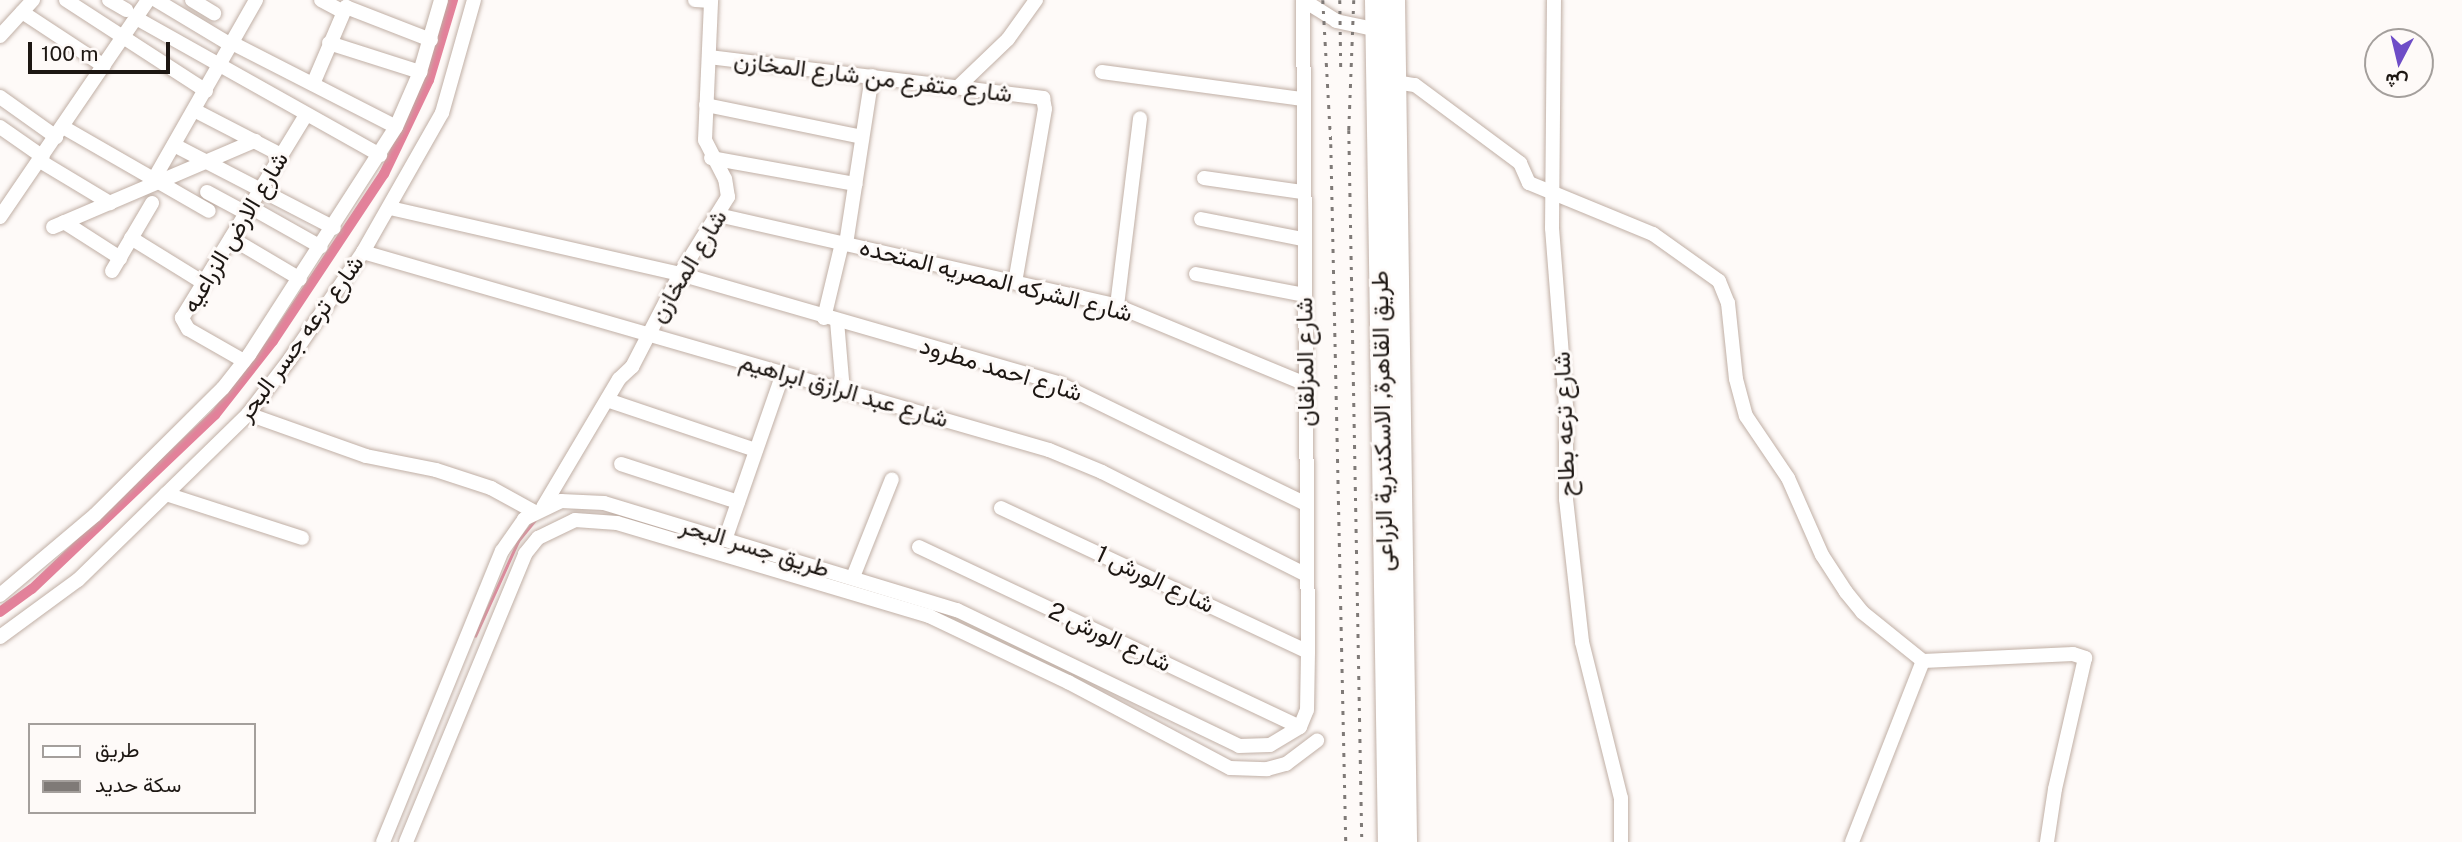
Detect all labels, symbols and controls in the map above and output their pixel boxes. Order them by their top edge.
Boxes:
scale bar [32,28,173,72]
north arrow [2364,28,2434,98]
text: 100 m [41,41,98,66]
street label: شارع متفرع من شارع المخازن [732,46,1014,108]
text: ش [2384,70,2409,94]
street label: شارع الارض الزراعيه [176,146,294,318]
street label: شارع المخازن [643,204,733,328]
street label: شارع الشركه المصريه المتحده [857,232,1135,328]
street label: شارع ترعه جسر البحر [230,250,370,426]
street label: طريق القاهرة, الاسكندرية الزراعى [1365,270,1399,572]
street label: شارع المزلقان [1289,297,1321,427]
street label: شارع احمد مطرود [916,331,1086,407]
street label: شارع عبد الرازق ابراهيم [736,346,952,434]
street label: شارع ترعه بطاح [1547,351,1581,497]
street label: طريق جسر البحر [677,511,833,583]
street label: شارع الورش 1 [1091,539,1219,619]
street label: شارع الورش 2 [1044,596,1176,678]
legend [28,723,256,814]
text: طريق [95,737,140,762]
text: سكة حديد [95,772,181,797]

